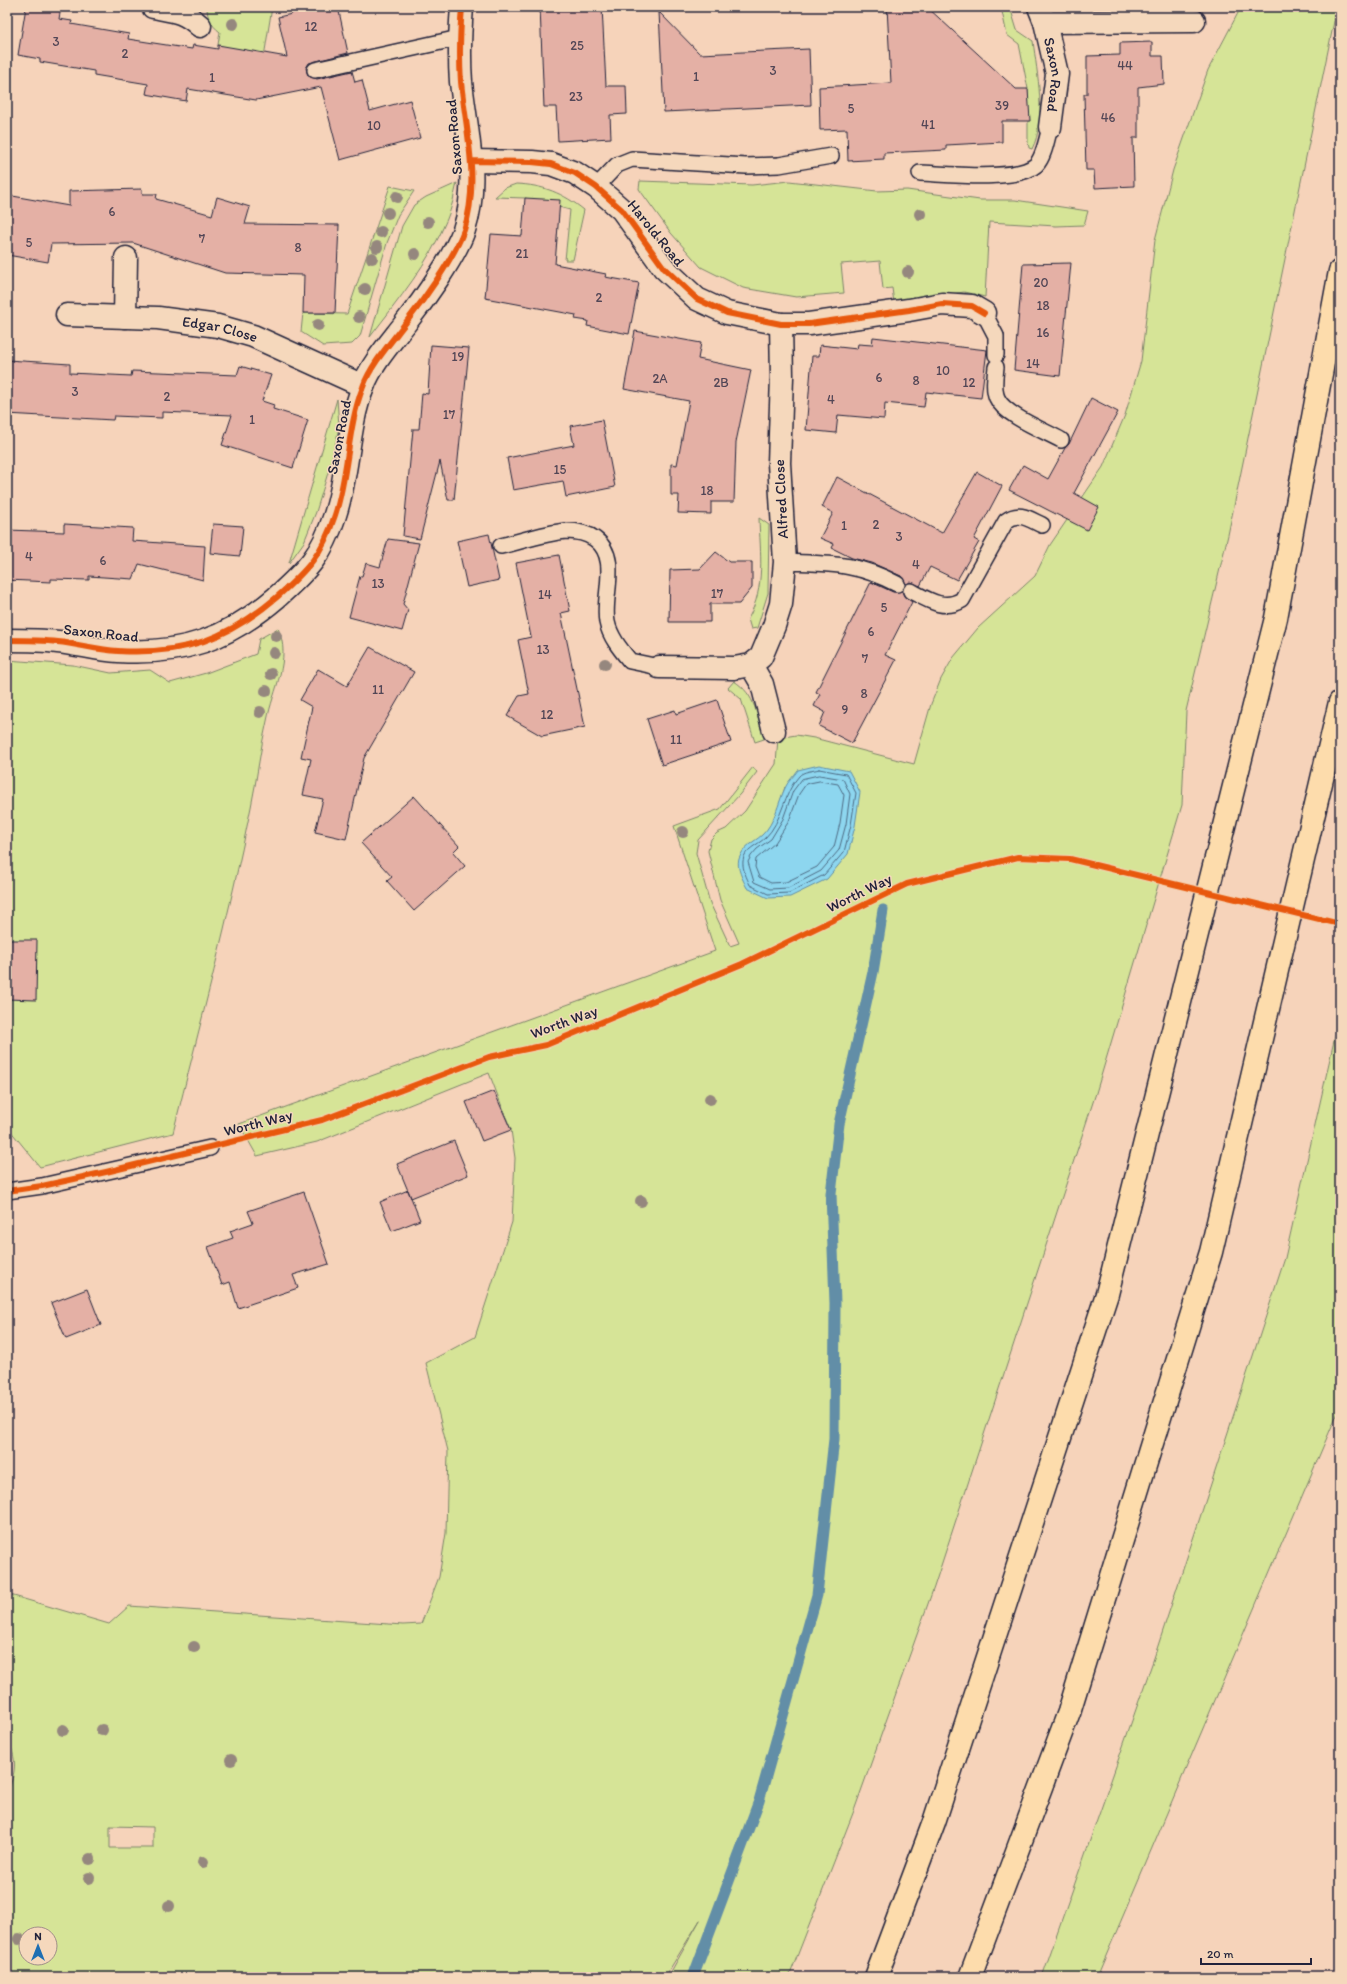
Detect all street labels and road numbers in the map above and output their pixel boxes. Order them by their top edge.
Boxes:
street label: Saxon Road [1040,36,1066,113]
street label: Saxon Road [442,99,466,175]
street label: Harold Road [624,196,689,270]
street label: Edgar Close [181,312,261,346]
street label: Saxon Road [323,398,355,476]
street label: Alfred Close [770,459,792,539]
street label: Saxon Road [62,620,140,646]
street label: Worth Way [824,870,894,916]
street label: Worth Way [528,1002,600,1042]
street label: Worth Way [222,1106,294,1140]

